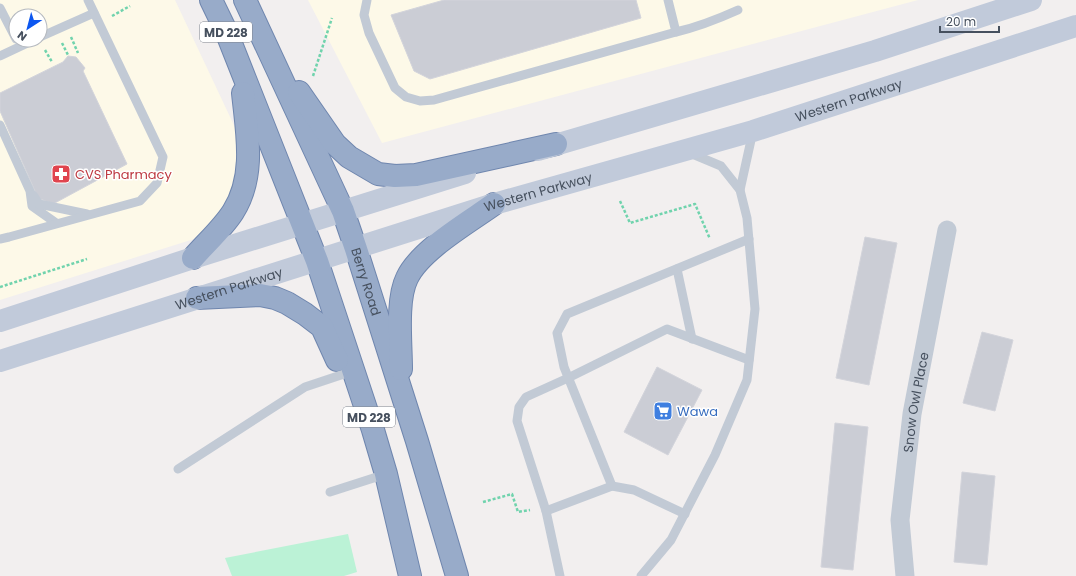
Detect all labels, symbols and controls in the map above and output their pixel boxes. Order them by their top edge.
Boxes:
north arrow [8,8,48,48]
scale bar [940,8,999,34]
text: 20 m [946,13,976,30]
road number: MD 228 [200,22,252,42]
text: N [14,27,30,45]
street label: Western Parkway [793,73,905,126]
pharmacy icon: CVS Pharmacy [50,163,72,185]
place label: CVS Pharmacy [75,165,172,184]
street label: Western Parkway [481,167,595,216]
street label: Berry Road [347,245,386,318]
street label: Western Parkway [173,262,285,314]
street label: Snow Owl Place [898,350,933,453]
supermarket icon: Wawa [652,400,674,422]
place label: Wawa [677,402,718,421]
road number: MD 228 [343,407,395,427]

